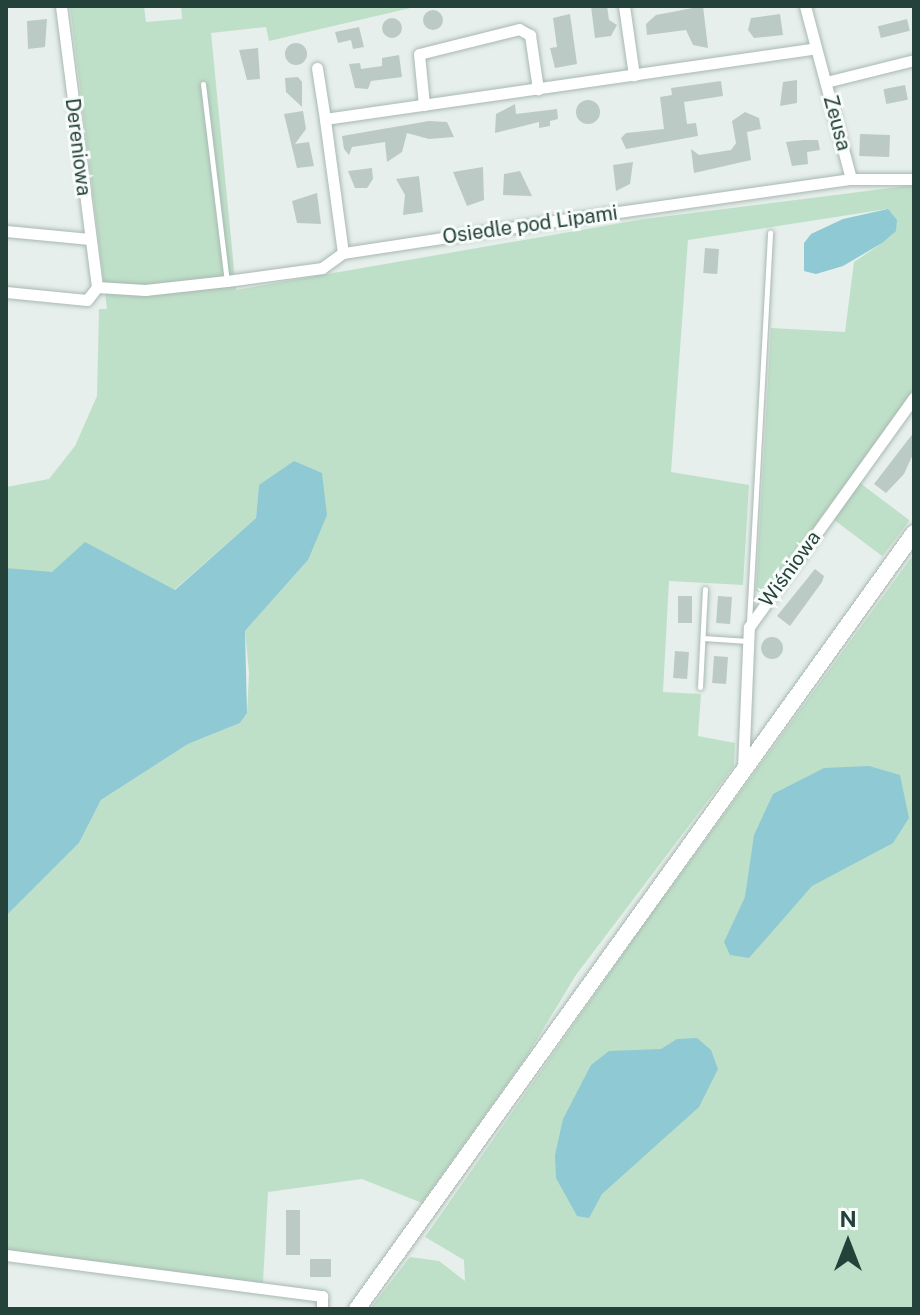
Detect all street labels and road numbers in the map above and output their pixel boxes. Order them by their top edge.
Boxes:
street label: Zeusa [818,93,856,153]
street label: Dereniowa [60,97,96,197]
street label: Osiedle pod Lipami [441,201,619,249]
street label: Wiśniowa [754,526,826,612]

